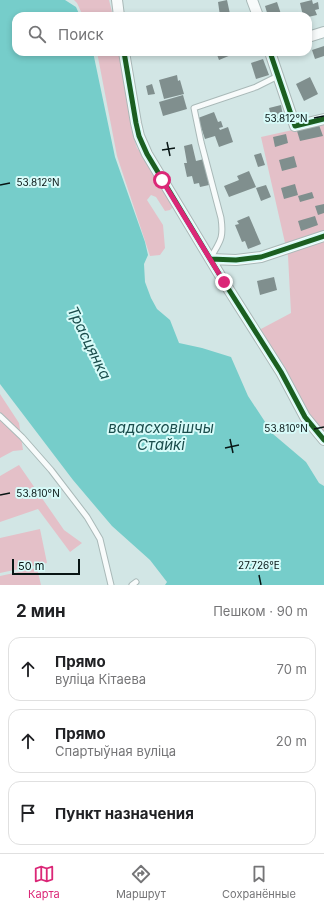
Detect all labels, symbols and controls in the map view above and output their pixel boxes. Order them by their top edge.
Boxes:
search box [12,12,312,56]
icon: search [26,23,48,45]
text: Поиск [58,25,104,44]
text: 53.812°N [264,112,308,124]
route start [153,171,171,189]
text: 53.812°N [16,176,60,188]
route end [215,273,233,291]
water label: Трасцянка [64,303,115,383]
water label: вадасховішчы Стайкі [108,418,214,454]
text: 53.810°N [264,422,308,434]
text: 53.810°N [16,487,60,499]
scale bar [12,557,80,576]
text: 50 m [18,559,44,573]
text: 27.726°E [238,559,280,571]
text: 2 мин [16,601,66,621]
text: Пешком · 90 m [213,603,308,619]
text: Прямо [55,652,106,671]
icon: ahead [17,658,39,680]
text: 70 m [277,661,307,677]
text: вуліца Кітаева [55,671,146,687]
text: Прямо [55,724,106,743]
icon: ahead [17,730,39,752]
text: 20 m [276,733,307,749]
text: Спартыўная вуліца [55,743,176,759]
icon: arrive [17,802,39,824]
text: Пункт назначения [55,804,194,823]
tab: Карта [28,863,60,901]
tab: Маршрут [116,863,166,901]
tab: Сохранённые [222,863,296,901]

